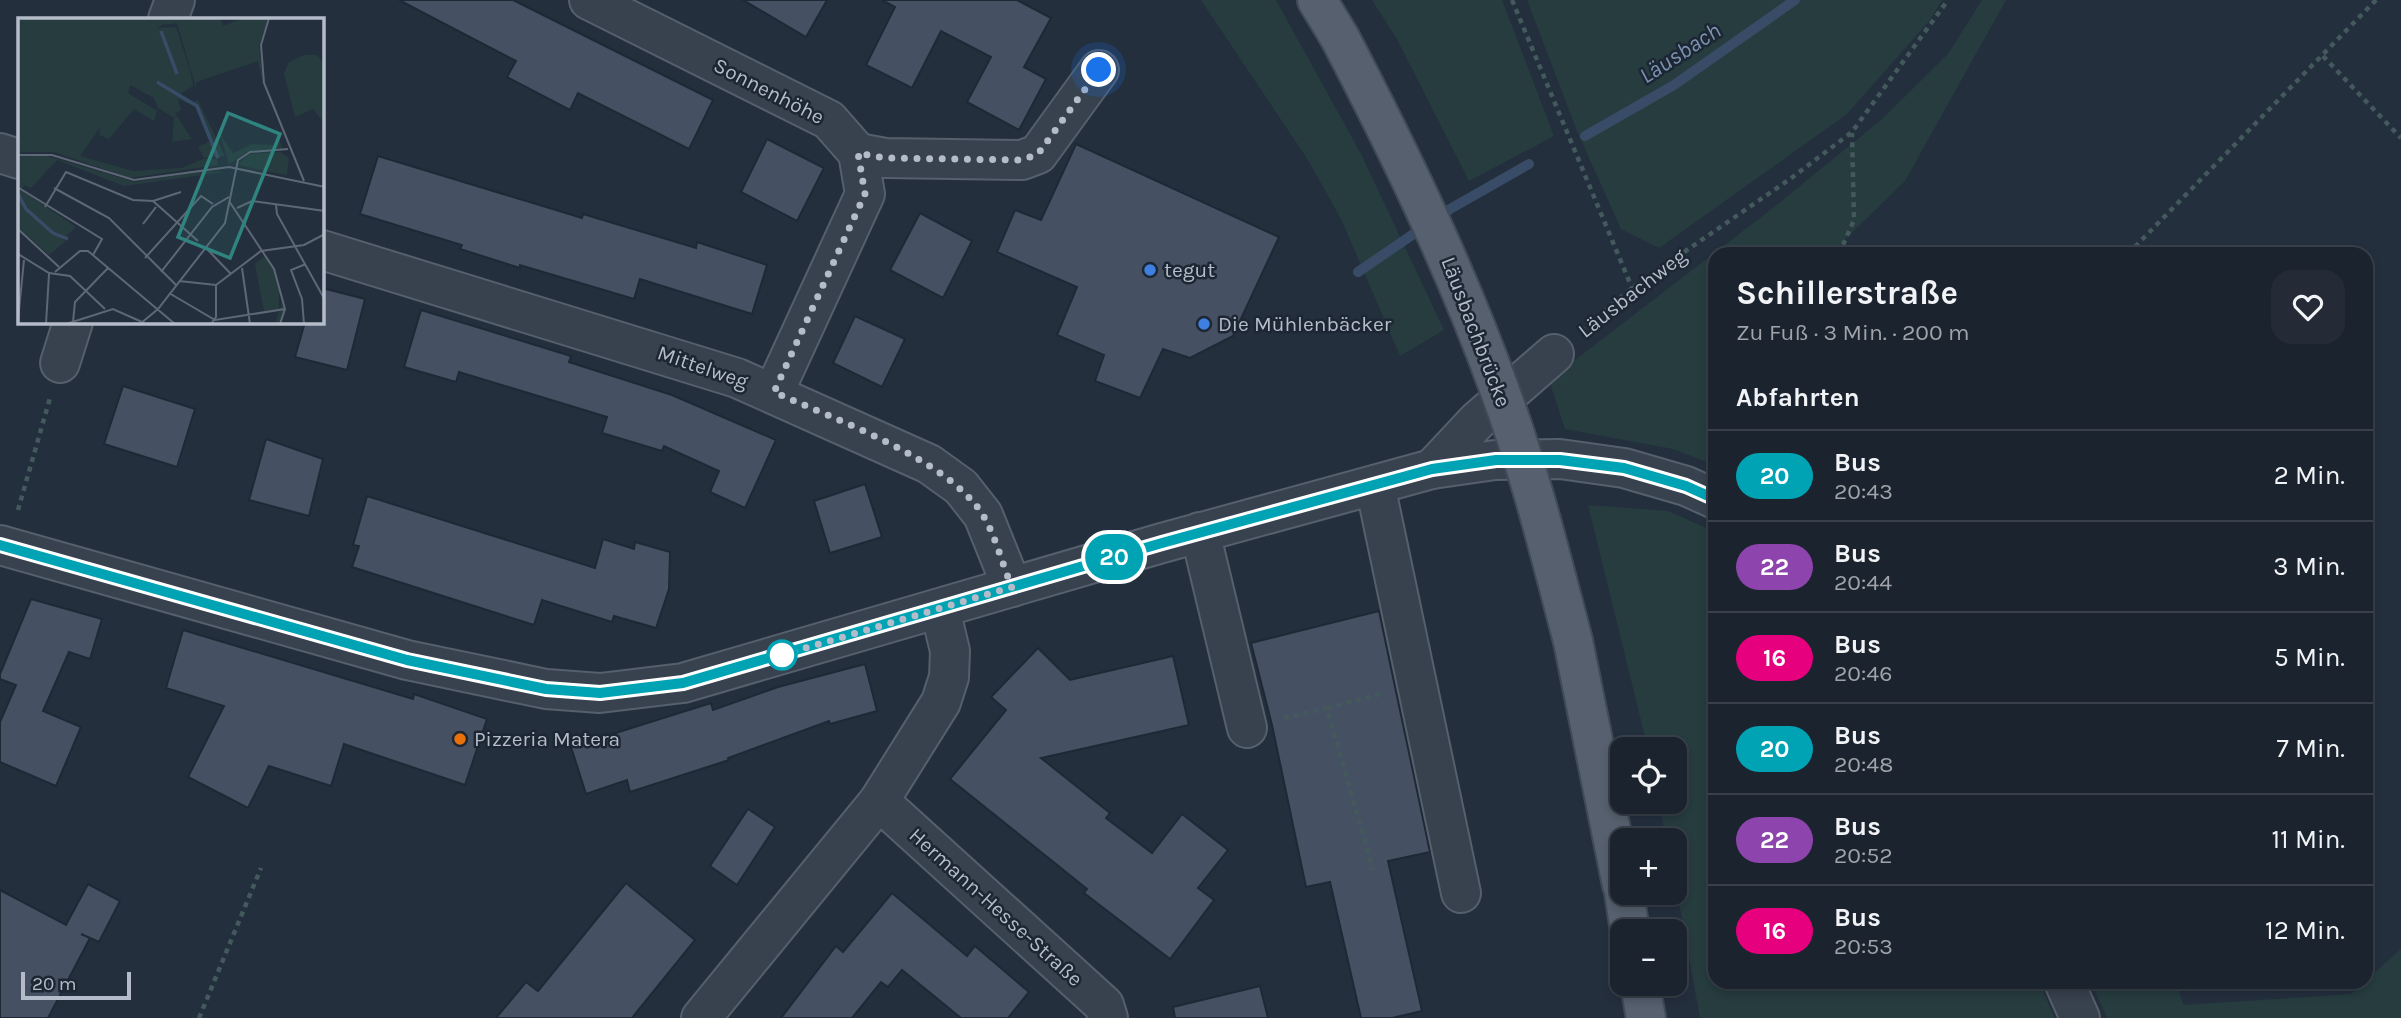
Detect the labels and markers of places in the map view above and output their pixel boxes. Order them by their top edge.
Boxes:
place label: tegut [1164,258,1215,282]
marker: tegut [1142,262,1158,278]
place label: Die Mühlenbäcker [1218,312,1392,336]
marker: Die Mühlenbäcker [1196,316,1212,332]
unlabelled marker [767,640,797,670]
place label: Pizzeria Matera [474,727,620,751]
marker: Pizzeria Matera [452,731,468,747]

